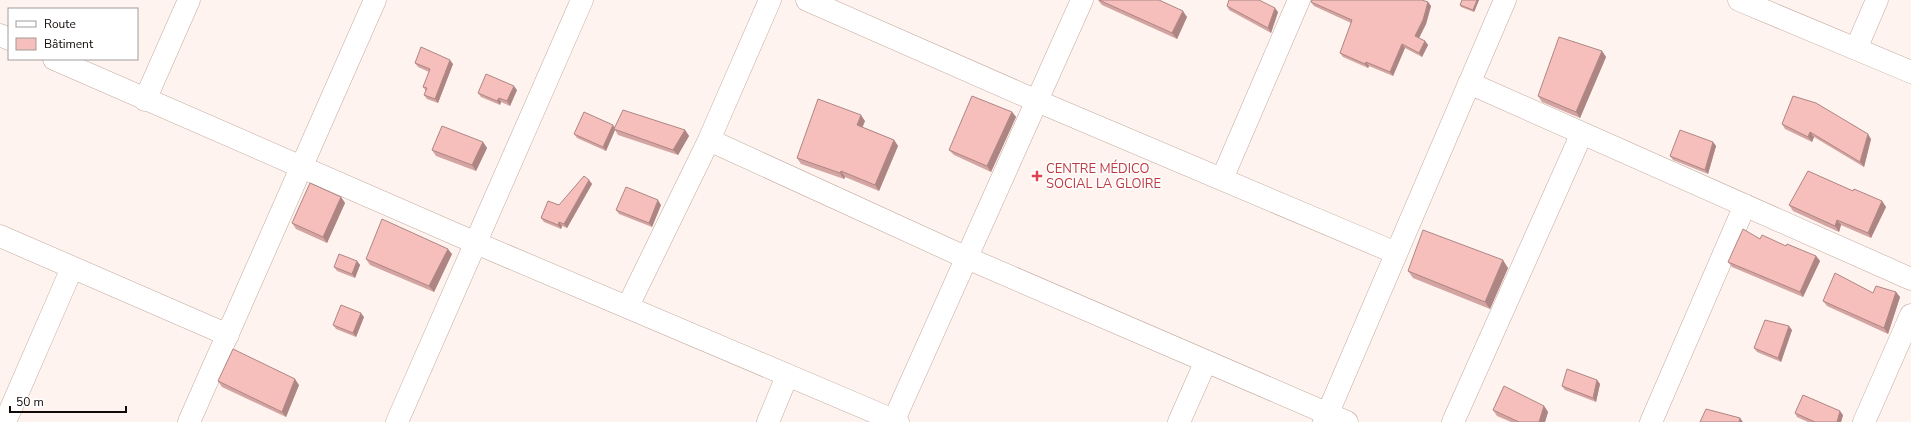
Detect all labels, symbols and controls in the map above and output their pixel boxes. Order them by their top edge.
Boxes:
legend [8,8,138,60]
text: Route [44,16,76,32]
text: Bâtiment [44,36,94,52]
place label: CENTRE MÉDICO SOCIAL LA GLOIRE [1046,159,1161,193]
marker: CENTRE MÉDICO SOCIAL LA GLOIRE [1031,170,1043,182]
scale bar [10,388,126,414]
text: 50 m [16,394,44,410]

